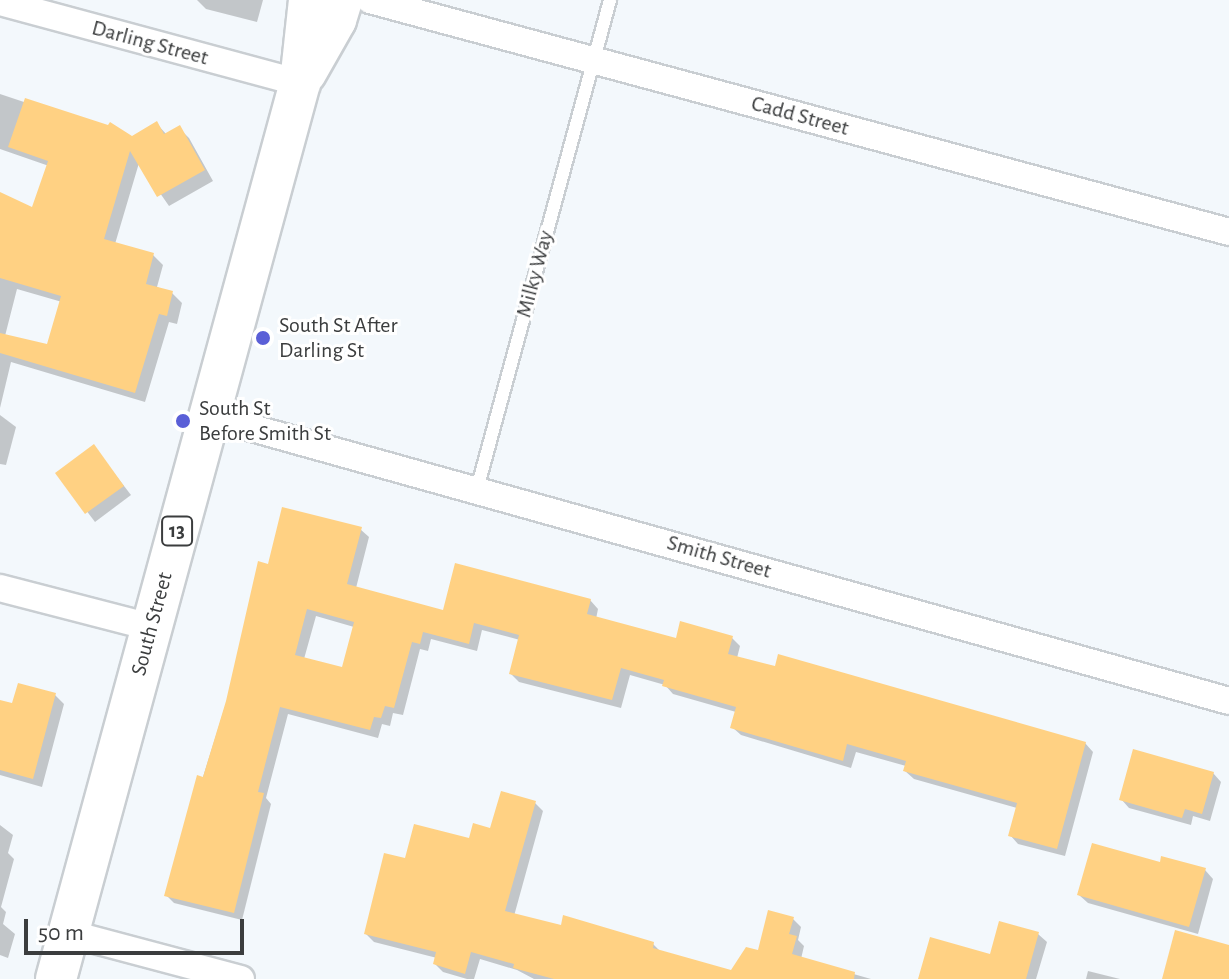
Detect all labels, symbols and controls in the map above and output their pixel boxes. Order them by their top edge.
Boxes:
street label: Darling Street [89,15,211,71]
street label: Cadd Street [748,90,852,142]
street label: Milky Way [511,228,559,320]
place label: South St After Darling St [279,312,398,364]
marker: South St After Darling St [254,329,272,347]
place label: South St Before Smith St [199,395,331,446]
marker: South St Before Smith St [174,412,192,430]
road number: 13 [161,515,193,547]
street label: Smith Street [664,530,774,584]
street label: South Street [126,569,178,679]
scale bar [28,903,248,953]
text: 50 m [38,921,84,945]

